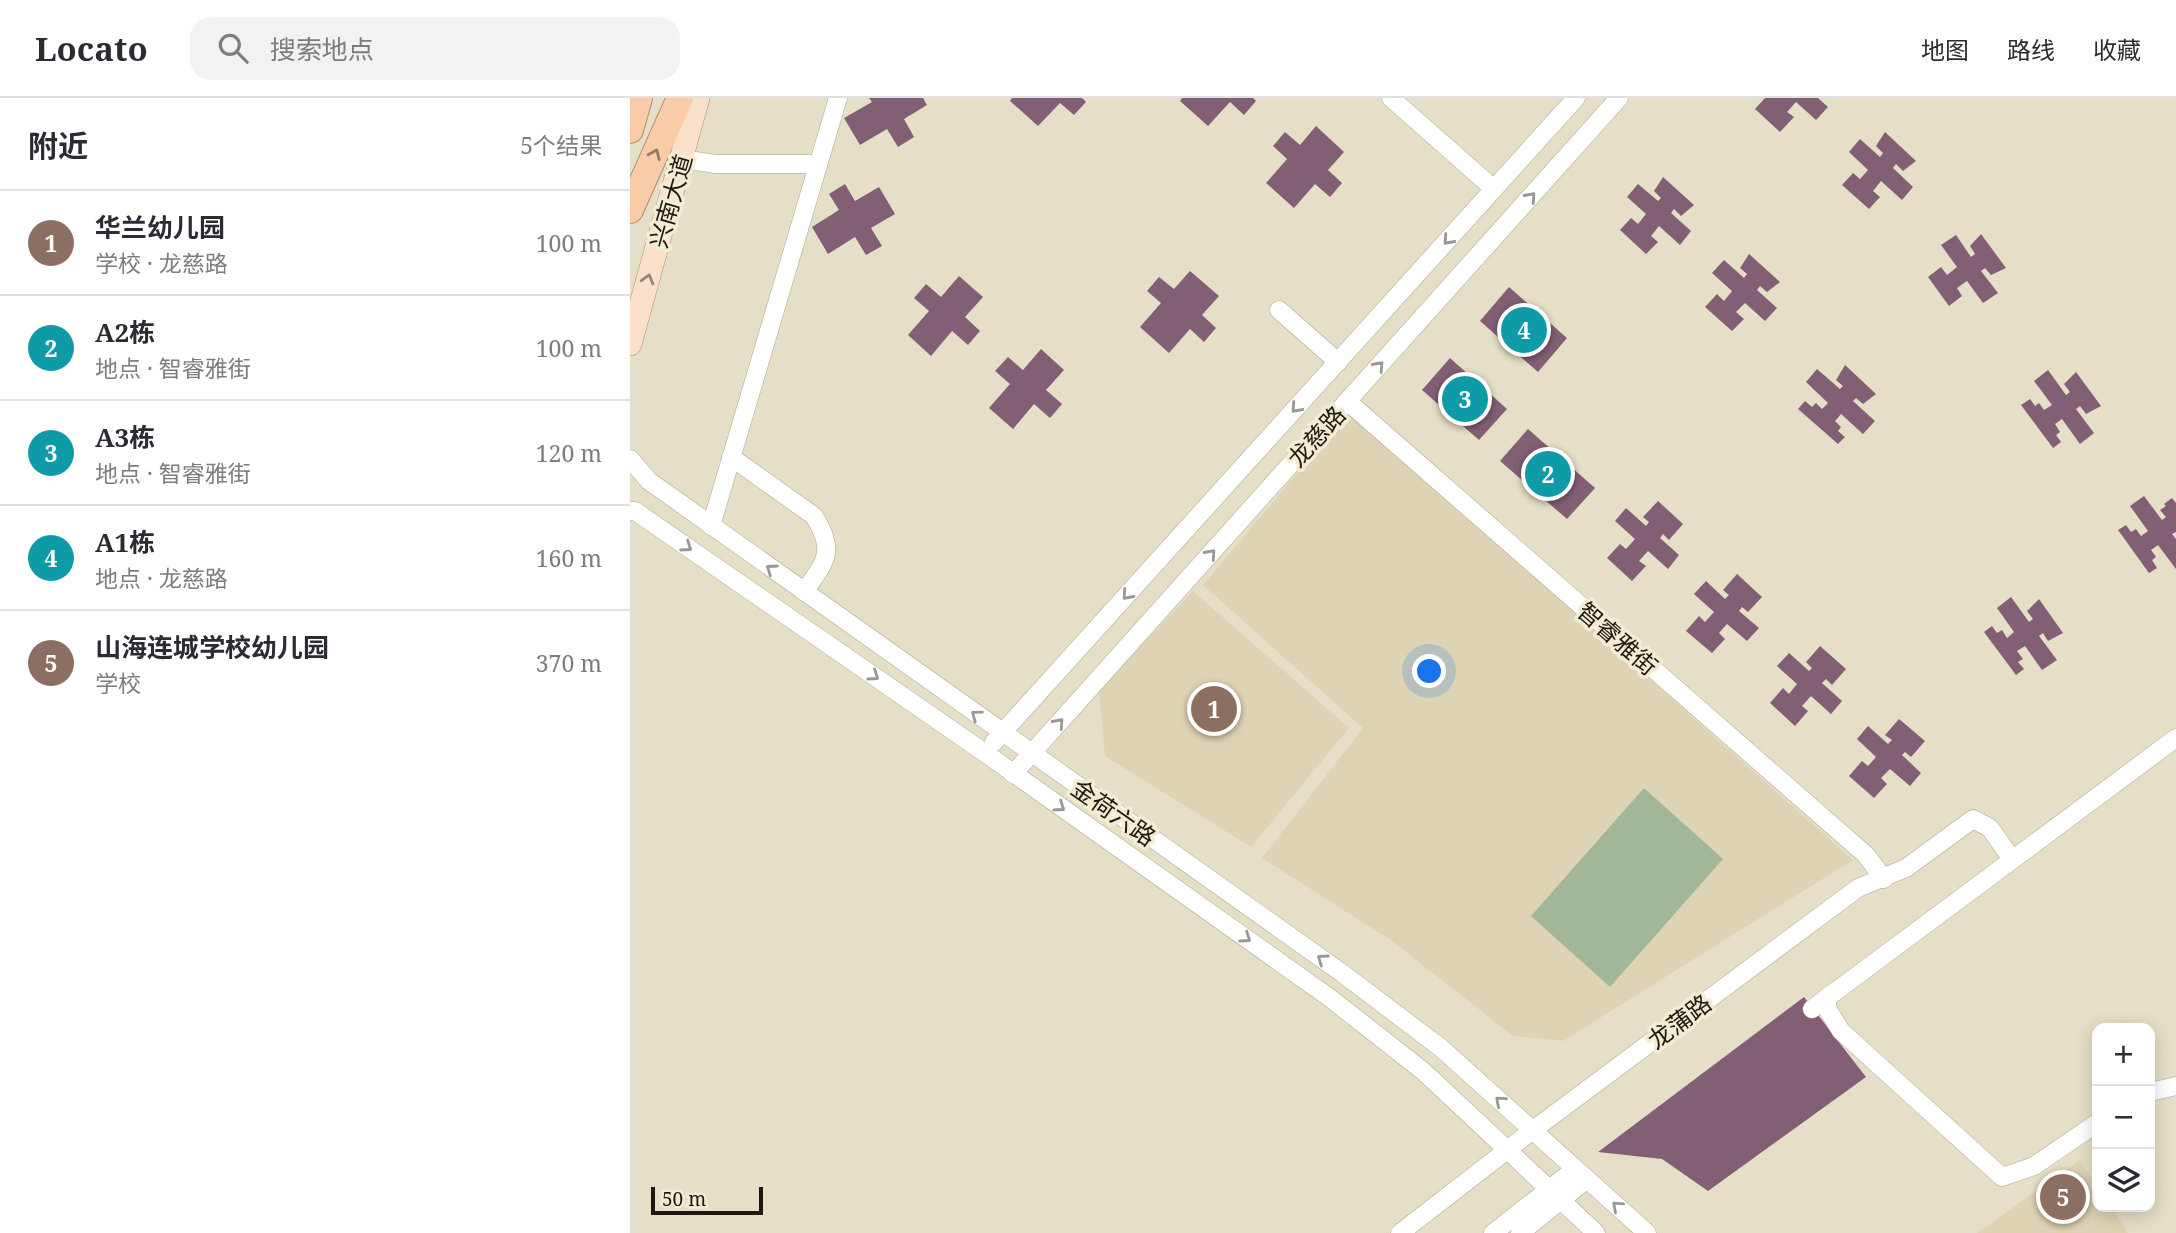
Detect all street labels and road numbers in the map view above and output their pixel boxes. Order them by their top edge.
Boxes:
street label: 兴南大道 [641,150,699,252]
street label: 龙慈路 [1280,398,1352,474]
street label: 智睿雅街 [1571,594,1665,682]
street label: 金荷六路 [1065,771,1163,853]
street label: 龙蒲路 [1640,986,1718,1056]

